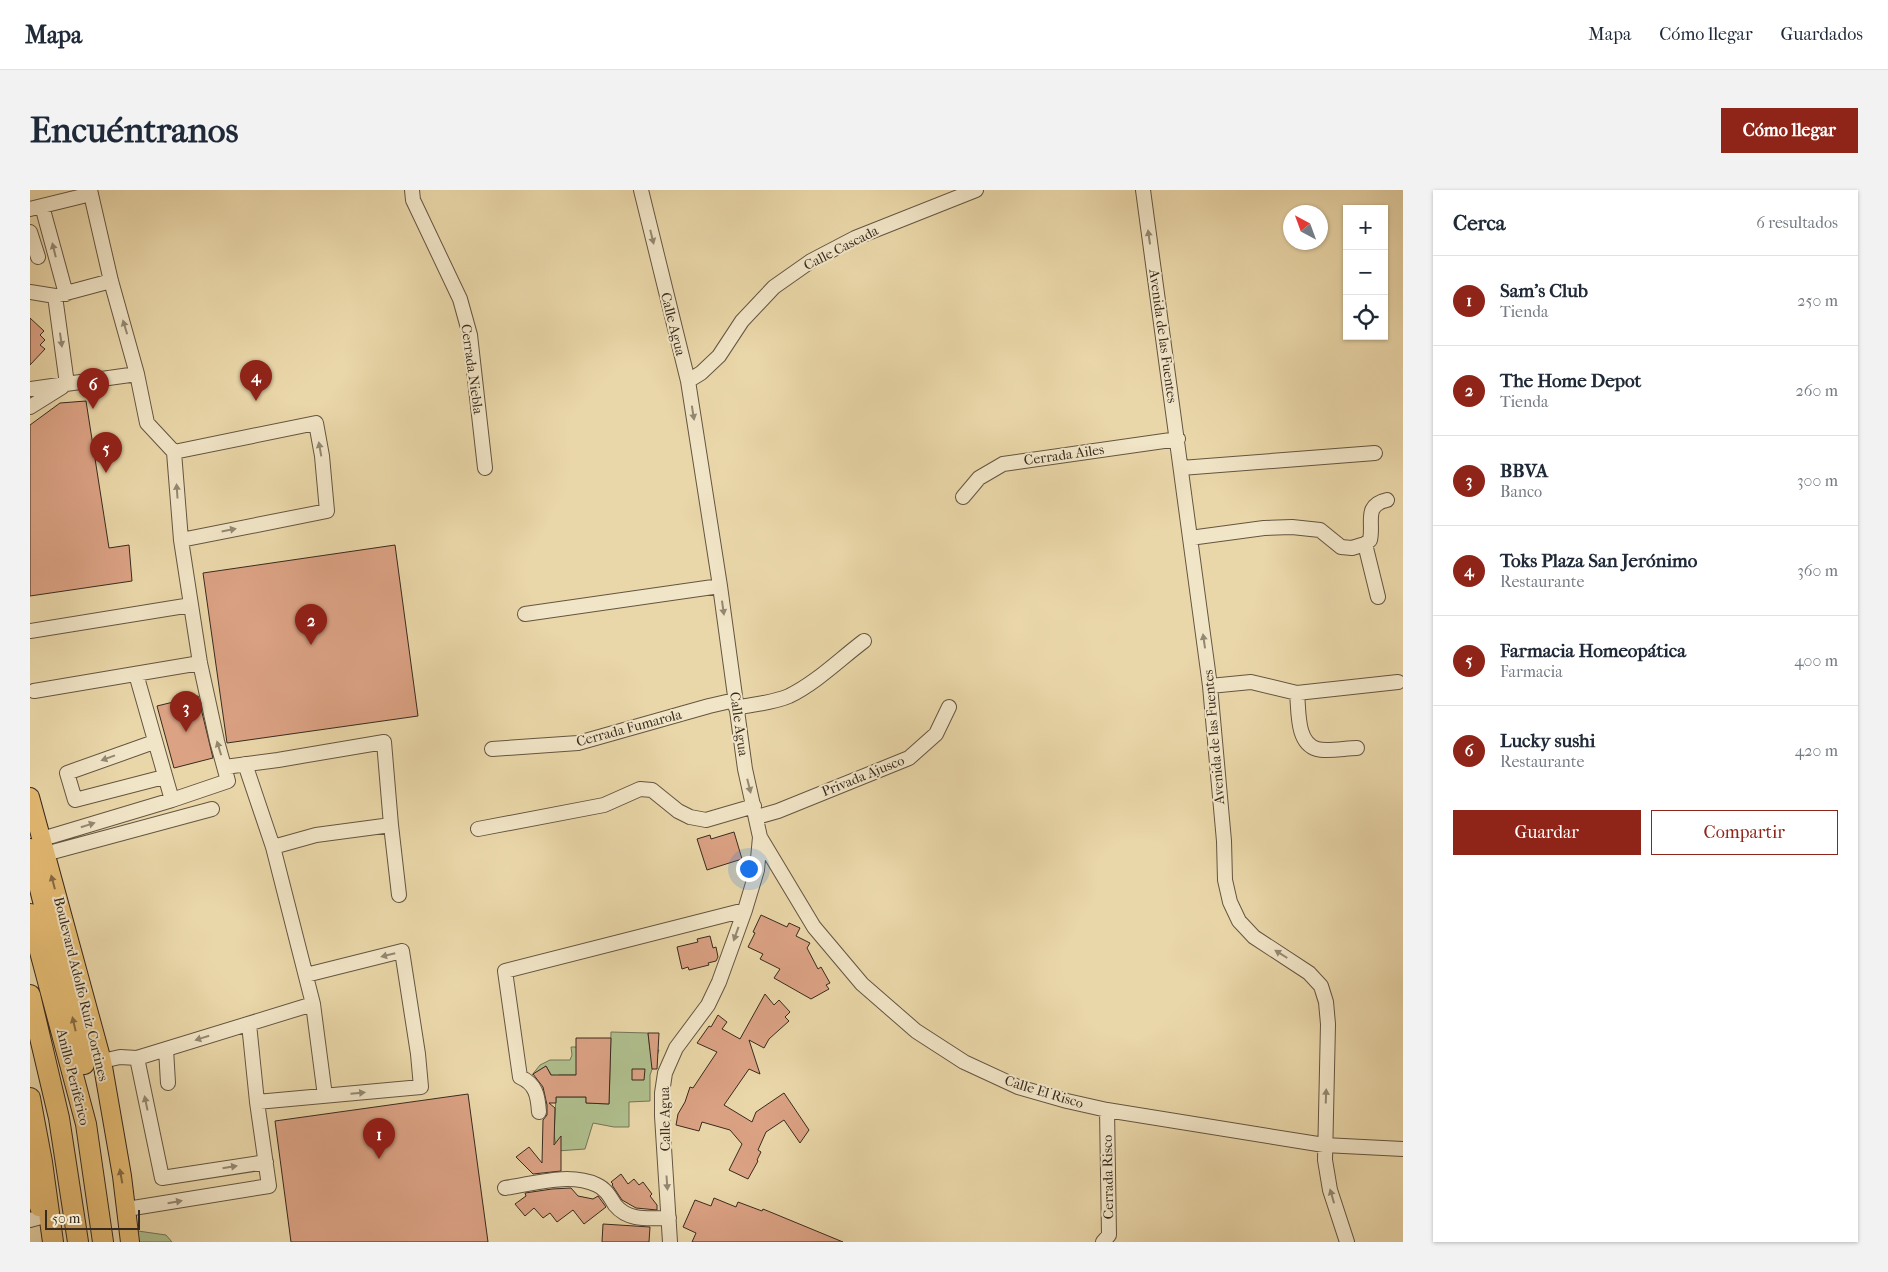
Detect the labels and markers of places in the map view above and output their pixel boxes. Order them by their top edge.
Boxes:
pin: 4 [240,360,272,401]
pin: 6 [77,368,109,409]
pin: 5 [90,432,122,473]
pin: 2 [295,604,327,645]
pin: 3 [170,691,202,732]
pin: 1 [363,1118,395,1159]

